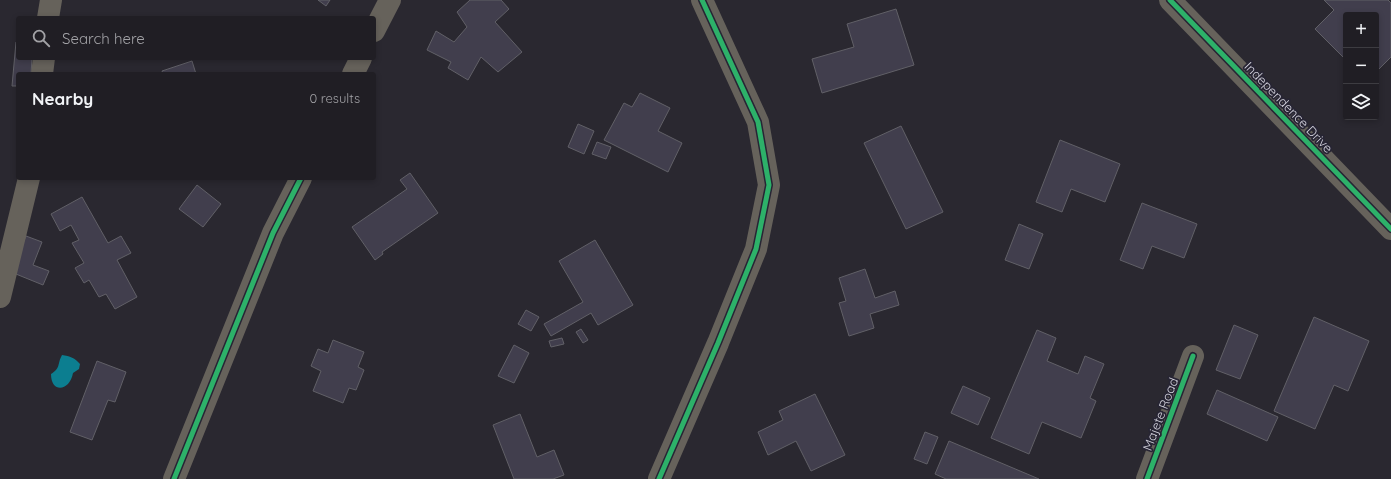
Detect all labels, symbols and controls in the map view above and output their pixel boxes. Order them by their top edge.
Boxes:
map controls [1343,12,1379,120]
button: + [1343,12,1379,48]
search box [16,16,376,60]
icon: search [30,27,52,49]
text: Search here [62,29,145,48]
button: − [1343,48,1379,84]
street label: Independence Drive [1241,58,1337,156]
button: layers [1343,84,1379,120]
text: Nearby [32,88,93,109]
text: 0 results [309,90,360,106]
street label: Majete Road [1139,375,1181,453]

